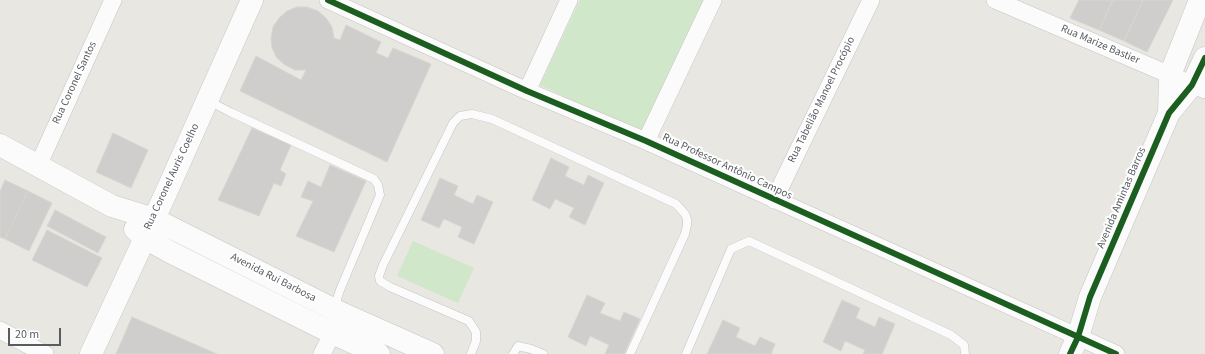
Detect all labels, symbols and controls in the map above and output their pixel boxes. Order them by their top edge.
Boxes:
street label: Rua Marize Bastier [1059,22,1141,68]
street label: Rua Tabelião Manoel Procópio [786,35,858,165]
street label: Rua Coronel Santos [50,39,100,127]
street label: Rua Coronel Auris Coelho [141,122,203,232]
street label: Rua Professor Antônio Campos [660,131,794,203]
street label: Avenida Amintas Barros [1095,145,1149,251]
street label: Avenida Rui Barbosa [228,251,318,305]
scale bar [10,320,63,346]
text: 20 m [15,326,39,343]

